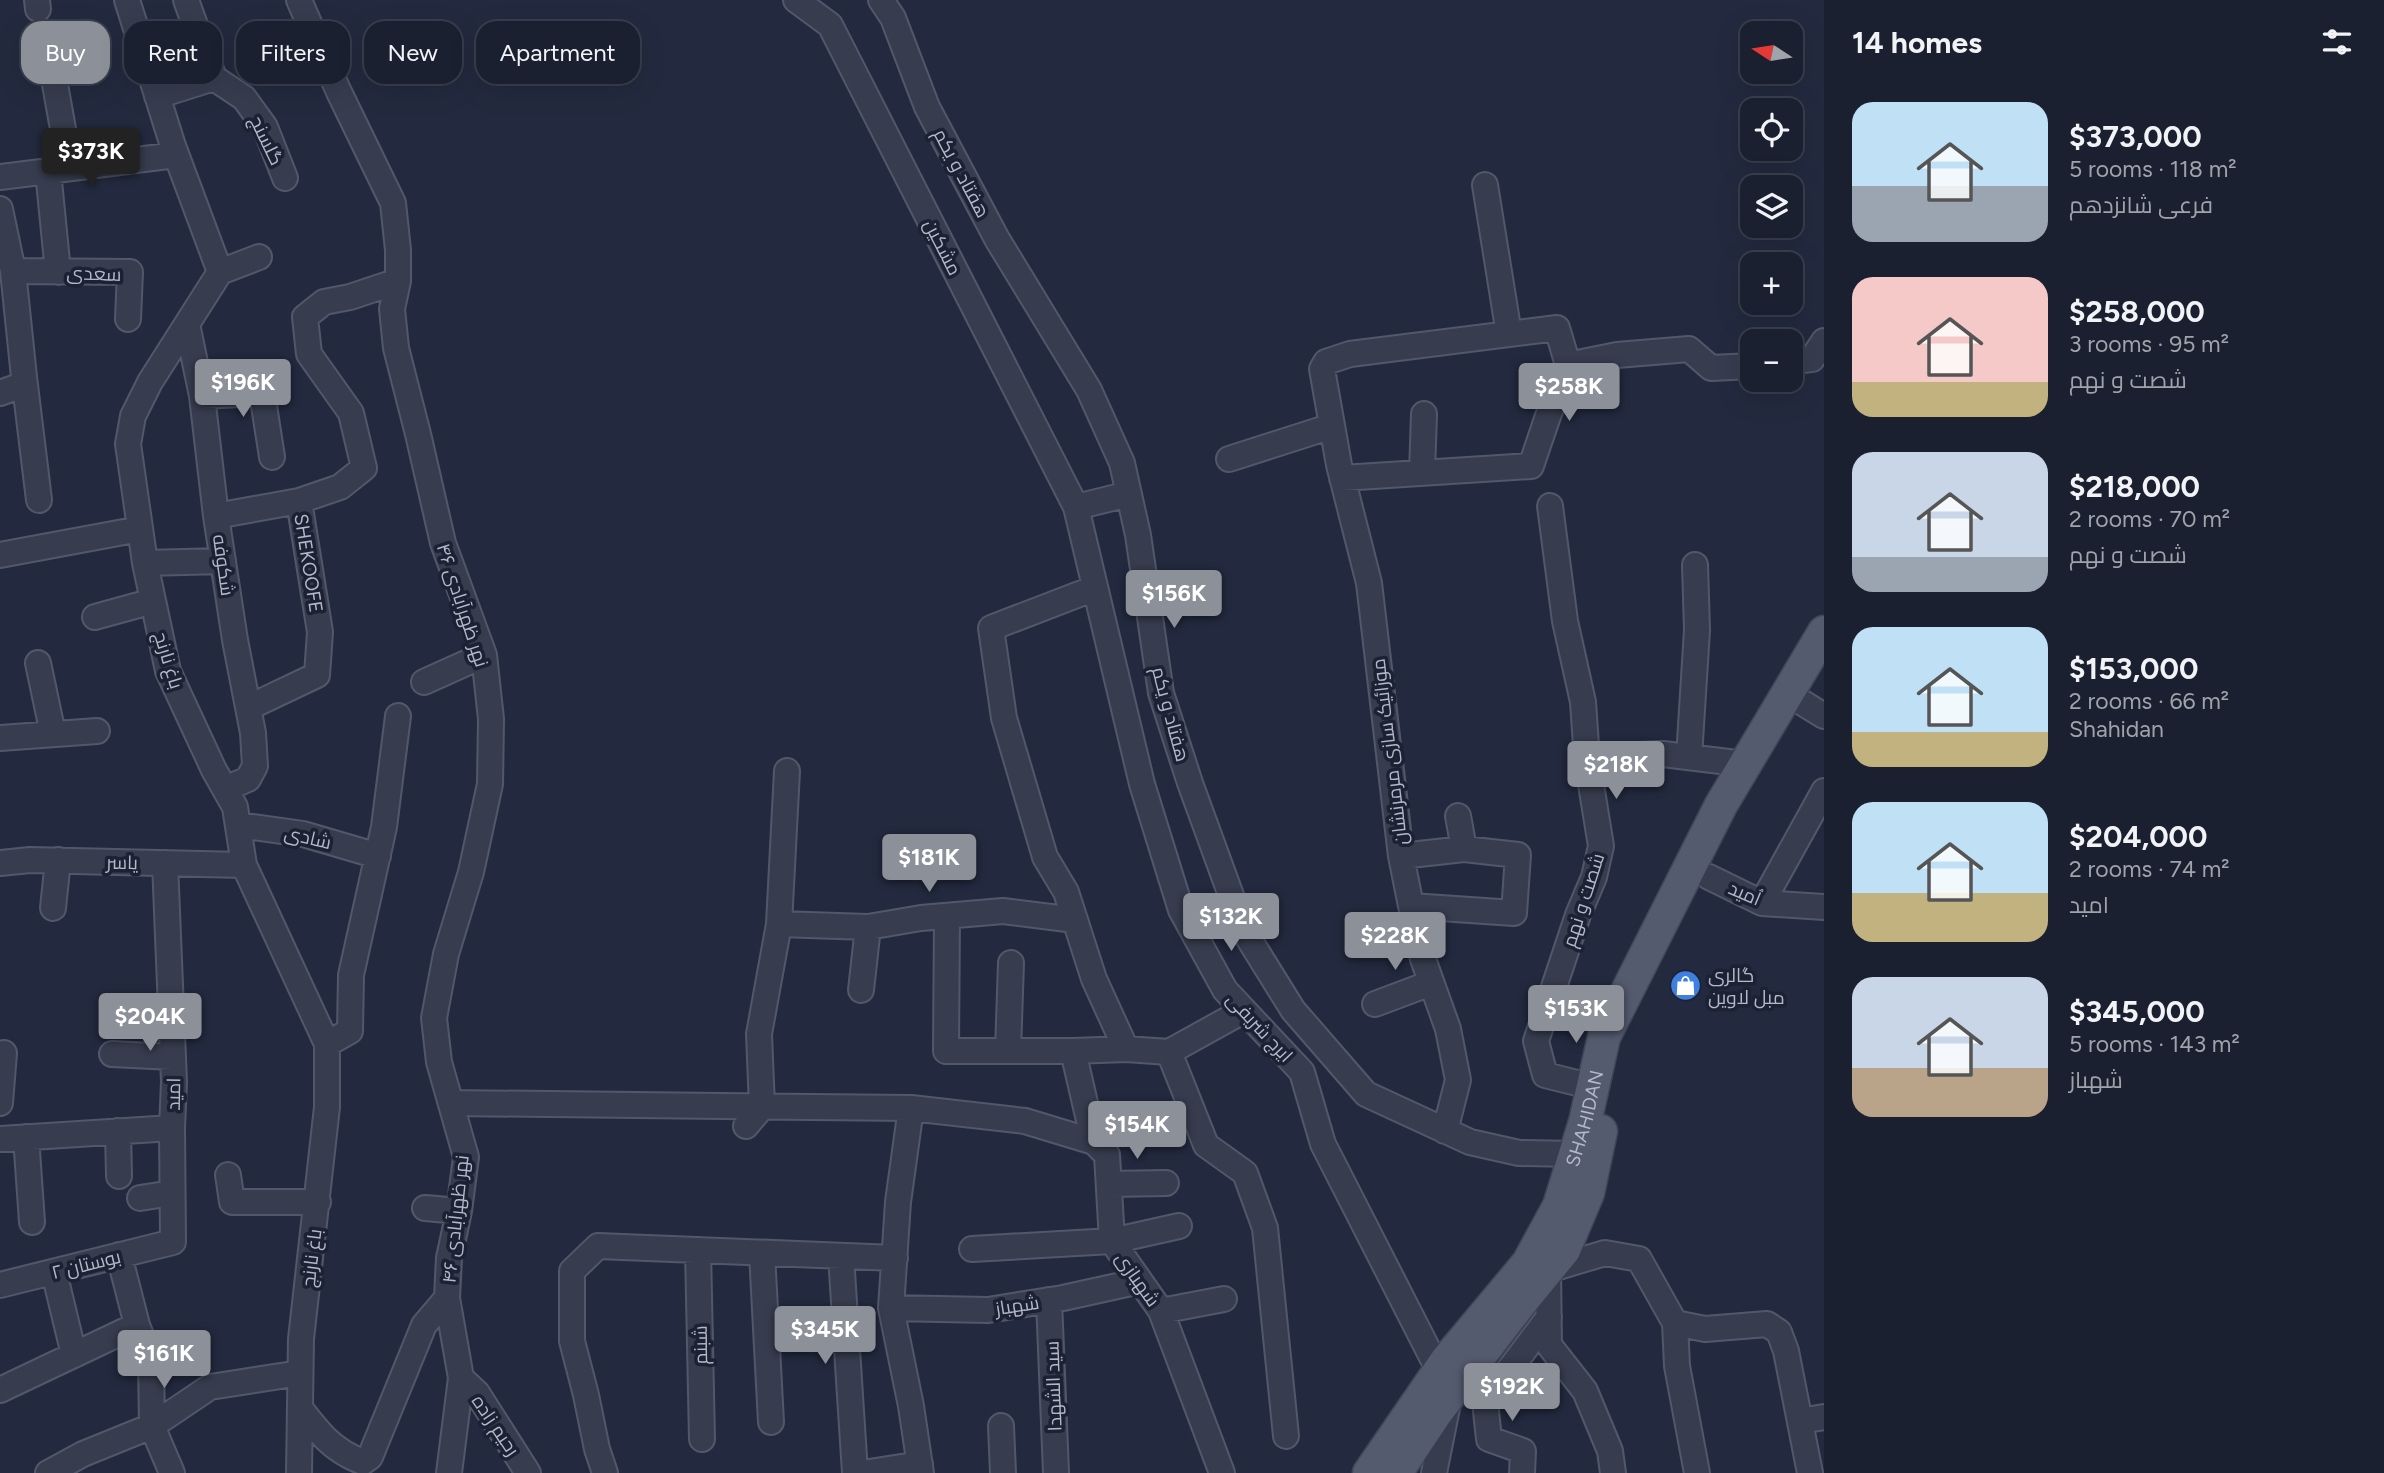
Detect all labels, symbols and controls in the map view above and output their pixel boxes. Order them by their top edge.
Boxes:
chip: Buy [21,21,110,84]
chip: Rent [124,21,222,84]
chip: Filters [236,21,350,84]
chip: New [364,21,462,84]
chip: Apartment [476,21,640,84]
north arrow [1740,21,1802,84]
map controls [1740,21,1803,392]
icon: filters [2318,23,2356,61]
text: 14 homes [1852,24,1982,61]
button: locate [1740,98,1803,161]
street label: گلسنج [243,112,288,170]
text: $373,000 [2069,118,2202,155]
street label: هفتاد و یکم [927,125,995,223]
pin: $373K [42,128,140,188]
icon: home [1908,130,1992,214]
text: $373K [58,137,124,165]
text: 5 rooms · 118 m² [2069,155,2237,183]
button: layers [1740,175,1803,238]
text: فرعی شانزدهم [2069,191,2213,219]
street label: مشکین [919,215,966,279]
button: + [1740,252,1803,315]
street label: سعدی [66,261,122,286]
text: $258,000 [2069,293,2205,330]
icon: home [1908,305,1992,389]
button: − [1740,329,1803,392]
text: 3 rooms · 95 m² [2069,330,2229,358]
pin: $196K [194,360,292,419]
pin: $258K [1520,364,1618,423]
text: شصت و نهم [2069,366,2187,394]
text: $196K [211,368,275,396]
text: $258K [1535,372,1603,400]
text: $218,000 [2069,468,2200,505]
icon: home [1908,480,1992,564]
text: 2 rooms · 70 m² [2069,505,2230,533]
street label: SHEKOOFE [289,512,328,614]
street label: شکوفه [208,533,239,597]
street label: نهر ظهرآبادی ۴۶ [432,540,493,670]
text: شصت و نهم [2069,541,2187,569]
pin: $156K [1125,570,1223,630]
text: $156K [1142,579,1206,607]
street label: باغ نارنج [147,629,188,692]
text: $153,000 [2069,650,2198,687]
icon: home [1908,655,1992,739]
street label: موزائیک سازی مرمرنشان [1367,657,1412,846]
street label: هفتاد و یکم [1145,664,1194,765]
text: 2 rooms · 66 m² [2069,687,2229,715]
text: Shahidan [2069,715,2164,743]
pin: $218K [1567,742,1665,801]
text: $218K [1583,750,1649,778]
text: $204,000 [2069,818,2207,855]
street label: شادی [282,821,334,854]
icon: home [1908,830,1992,914]
pin: $181K [880,834,978,894]
text: $181K [898,843,960,871]
street label: شصت و نهم [1558,850,1611,951]
street label: یاسر [105,851,138,874]
text: 2 rooms · 74 m² [2069,855,2230,883]
street label: اُمید [1725,876,1765,911]
text: امید [2069,891,2109,919]
pin: $132K [1182,894,1280,953]
text: $132K [1199,902,1263,930]
pin: $228K [1346,912,1444,972]
text: $228K [1361,921,1429,949]
place label: گالری مبل لاوین [1708,964,1785,1009]
shop icon: گالری مبل لاوین [1668,969,1702,1003]
pin: $153K [1527,986,1625,1045]
street label: ایرج شریفی [1220,988,1298,1068]
pin: $204K [101,993,199,1053]
text: $345,000 [2069,993,2205,1030]
text: $153K [1544,994,1608,1022]
text: $204K [115,1002,185,1030]
icon: home [1908,1005,1992,1089]
text: 5 rooms · 143 m² [2069,1030,2240,1058]
text: شهباز [2069,1066,2123,1094]
street label: SHAHIDAN [1561,1068,1608,1169]
street label: امید [162,1077,185,1111]
pin: $154K [1088,1102,1186,1161]
text: $154K [1104,1110,1170,1138]
street label: نهر ظهرآبادی ۴۶ [437,1154,474,1284]
street label: باغ نارنج [297,1228,328,1289]
street label: بوستان ۲ [49,1245,123,1284]
street label: شهبازی [1111,1248,1165,1311]
street label: شهباز [992,1291,1041,1320]
pin: $345K [776,1306,874,1366]
text: $345K [791,1315,859,1343]
street label: شبنم [689,1325,714,1365]
pin: $161K [115,1330,213,1390]
text: $161K [134,1339,194,1367]
street label: سید الشهدا [1040,1340,1067,1432]
pin: $192K [1463,1364,1561,1423]
text: $192K [1480,1372,1544,1400]
street label: رحیم زاده [465,1390,524,1461]

